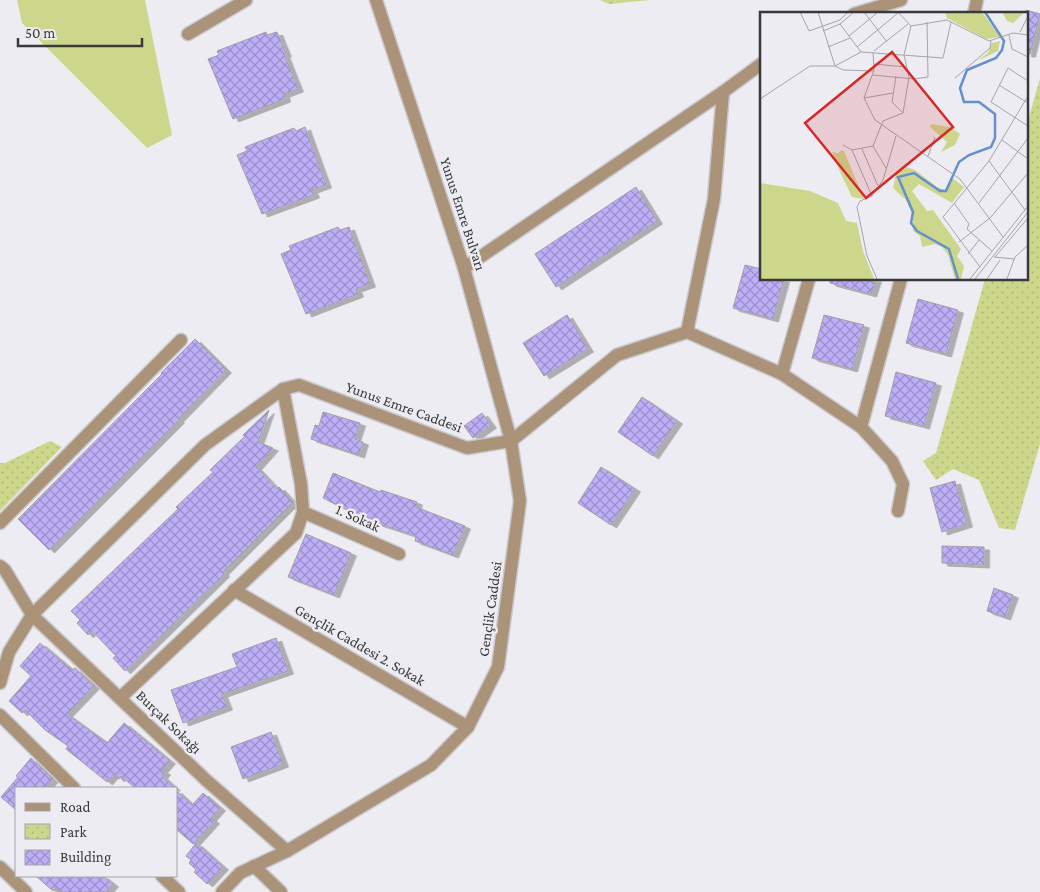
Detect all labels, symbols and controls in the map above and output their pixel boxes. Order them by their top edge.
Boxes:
inset map [760,12,1028,280]
scale bar [18,15,141,47]
text: 50 m [25,25,55,41]
street label: Yunus Emre Bulvarı [437,156,489,272]
street label: Yunus Emre Caddesi [344,379,464,435]
street label: 1. Sokak [333,501,383,535]
street label: Gençlik Caddesi [475,560,506,658]
street label: Gençlik Caddesi 2. Sokak [291,601,429,690]
street label: Burçak Sokağı [133,687,205,758]
legend [15,787,178,877]
text: Road [60,799,91,815]
text: Park [60,824,87,840]
text: Building [60,849,111,866]

